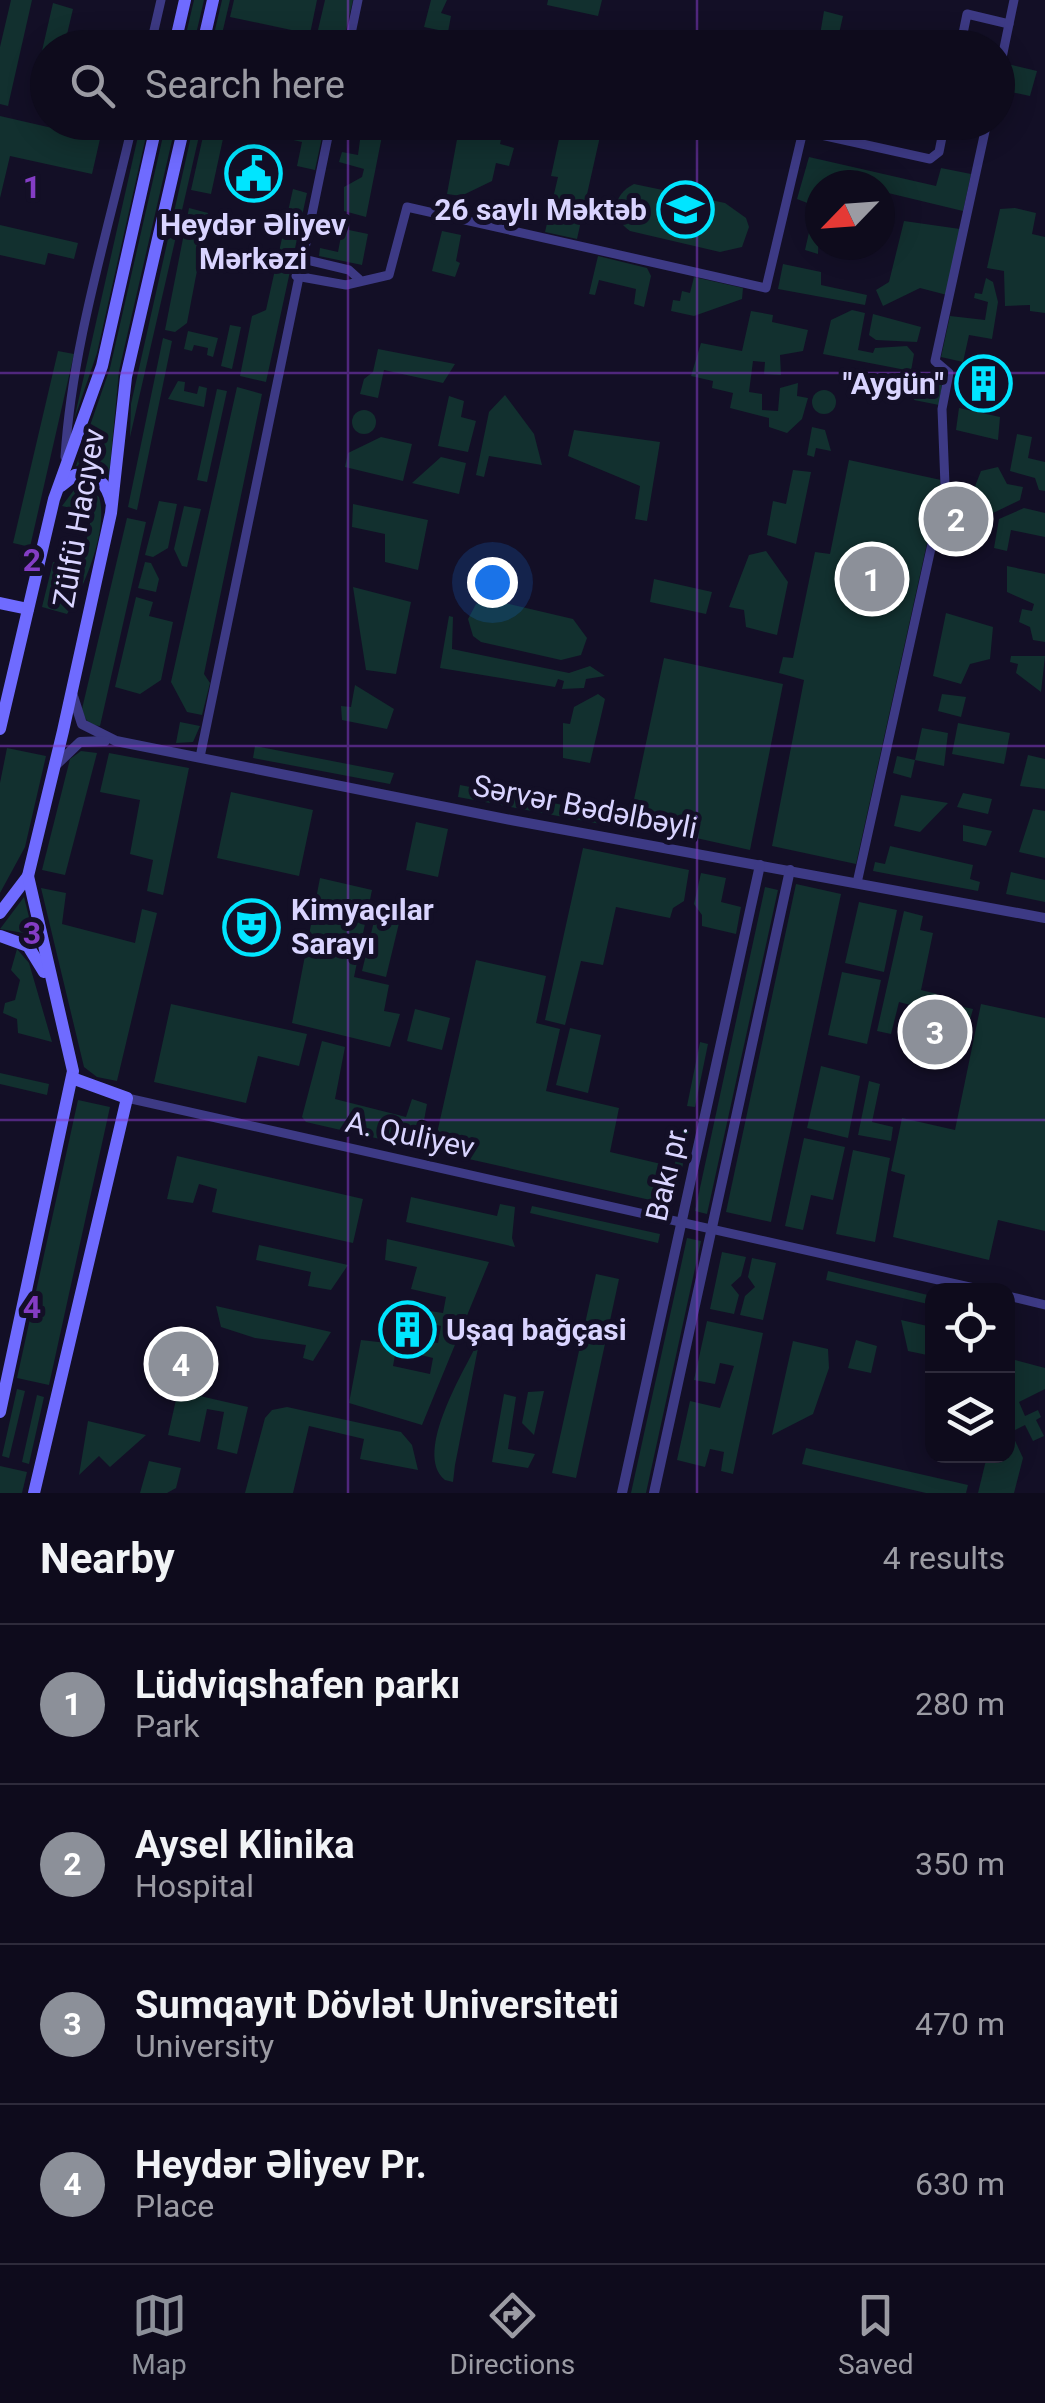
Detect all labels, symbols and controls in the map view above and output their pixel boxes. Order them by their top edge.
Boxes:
search box [30,30,1015,140]
icon: search [65,58,120,113]
text: Search here [145,63,345,107]
public building icon: Heydər Əliyev Mərkəzi [223,143,283,203]
text: 1 [23,168,41,206]
north arrow [805,170,895,260]
school or university icon: 26 saylı Məktəb [656,180,716,240]
place label: 26 saylı Məktəb [434,192,647,227]
place label: Heydər Əliyev Mərkəzi [160,207,346,276]
building icon: "Aygün" [953,354,1013,414]
place label: "Aygün" [843,366,944,401]
street label: Zülfü Hacıyev [46,426,111,610]
pin: 2 [924,482,988,556]
text: 2 [23,541,41,579]
pin: 1 [840,542,904,616]
your location [467,557,518,608]
street label: Sərvər Bədəlbəyli [470,768,700,845]
place label: Kimyaçılar Sarayı [291,892,434,961]
theatre icon: Kimyaçılar Sarayı [222,897,282,957]
text: 3 [23,914,41,952]
pin: 3 [902,994,968,1070]
street label: A. Quliyev [342,1104,478,1165]
street label: Bakı pr. [638,1121,695,1225]
map controls [925,1283,1015,1463]
button: locate [925,1283,1015,1373]
text: 4 [23,1288,41,1326]
building icon: Uşaq bağçasi [377,1300,437,1360]
place label: Uşaq bağçasi [446,1312,627,1347]
pin: 4 [148,1326,214,1402]
button: layers [925,1373,1015,1463]
text: Nearby [40,1534,175,1583]
text: 4 results [883,1539,1005,1577]
text: Lüdviqshafen parkı [135,1663,460,1707]
text: 1 [63,1685,82,1723]
text: 280 m [915,1685,1005,1723]
text: Park [135,1707,199,1745]
text: Aysel Klinika [135,1823,355,1867]
text: 2 [63,1845,82,1883]
text: 350 m [915,1845,1005,1883]
text: Hospital [135,1867,254,1905]
text: Sumqayıt Dövlət Universiteti [135,1983,619,2027]
text: 3 [63,2005,82,2043]
text: 470 m [915,2005,1005,2043]
text: University [135,2027,274,2065]
text: Heydər Əliyev Pr. [135,2143,427,2187]
text: 4 [63,2165,82,2203]
text: 630 m [915,2165,1005,2203]
text: Place [135,2187,214,2225]
tab: Map [131,2288,187,2381]
tab: Directions [449,2288,575,2381]
tab: Saved [838,2288,914,2381]

